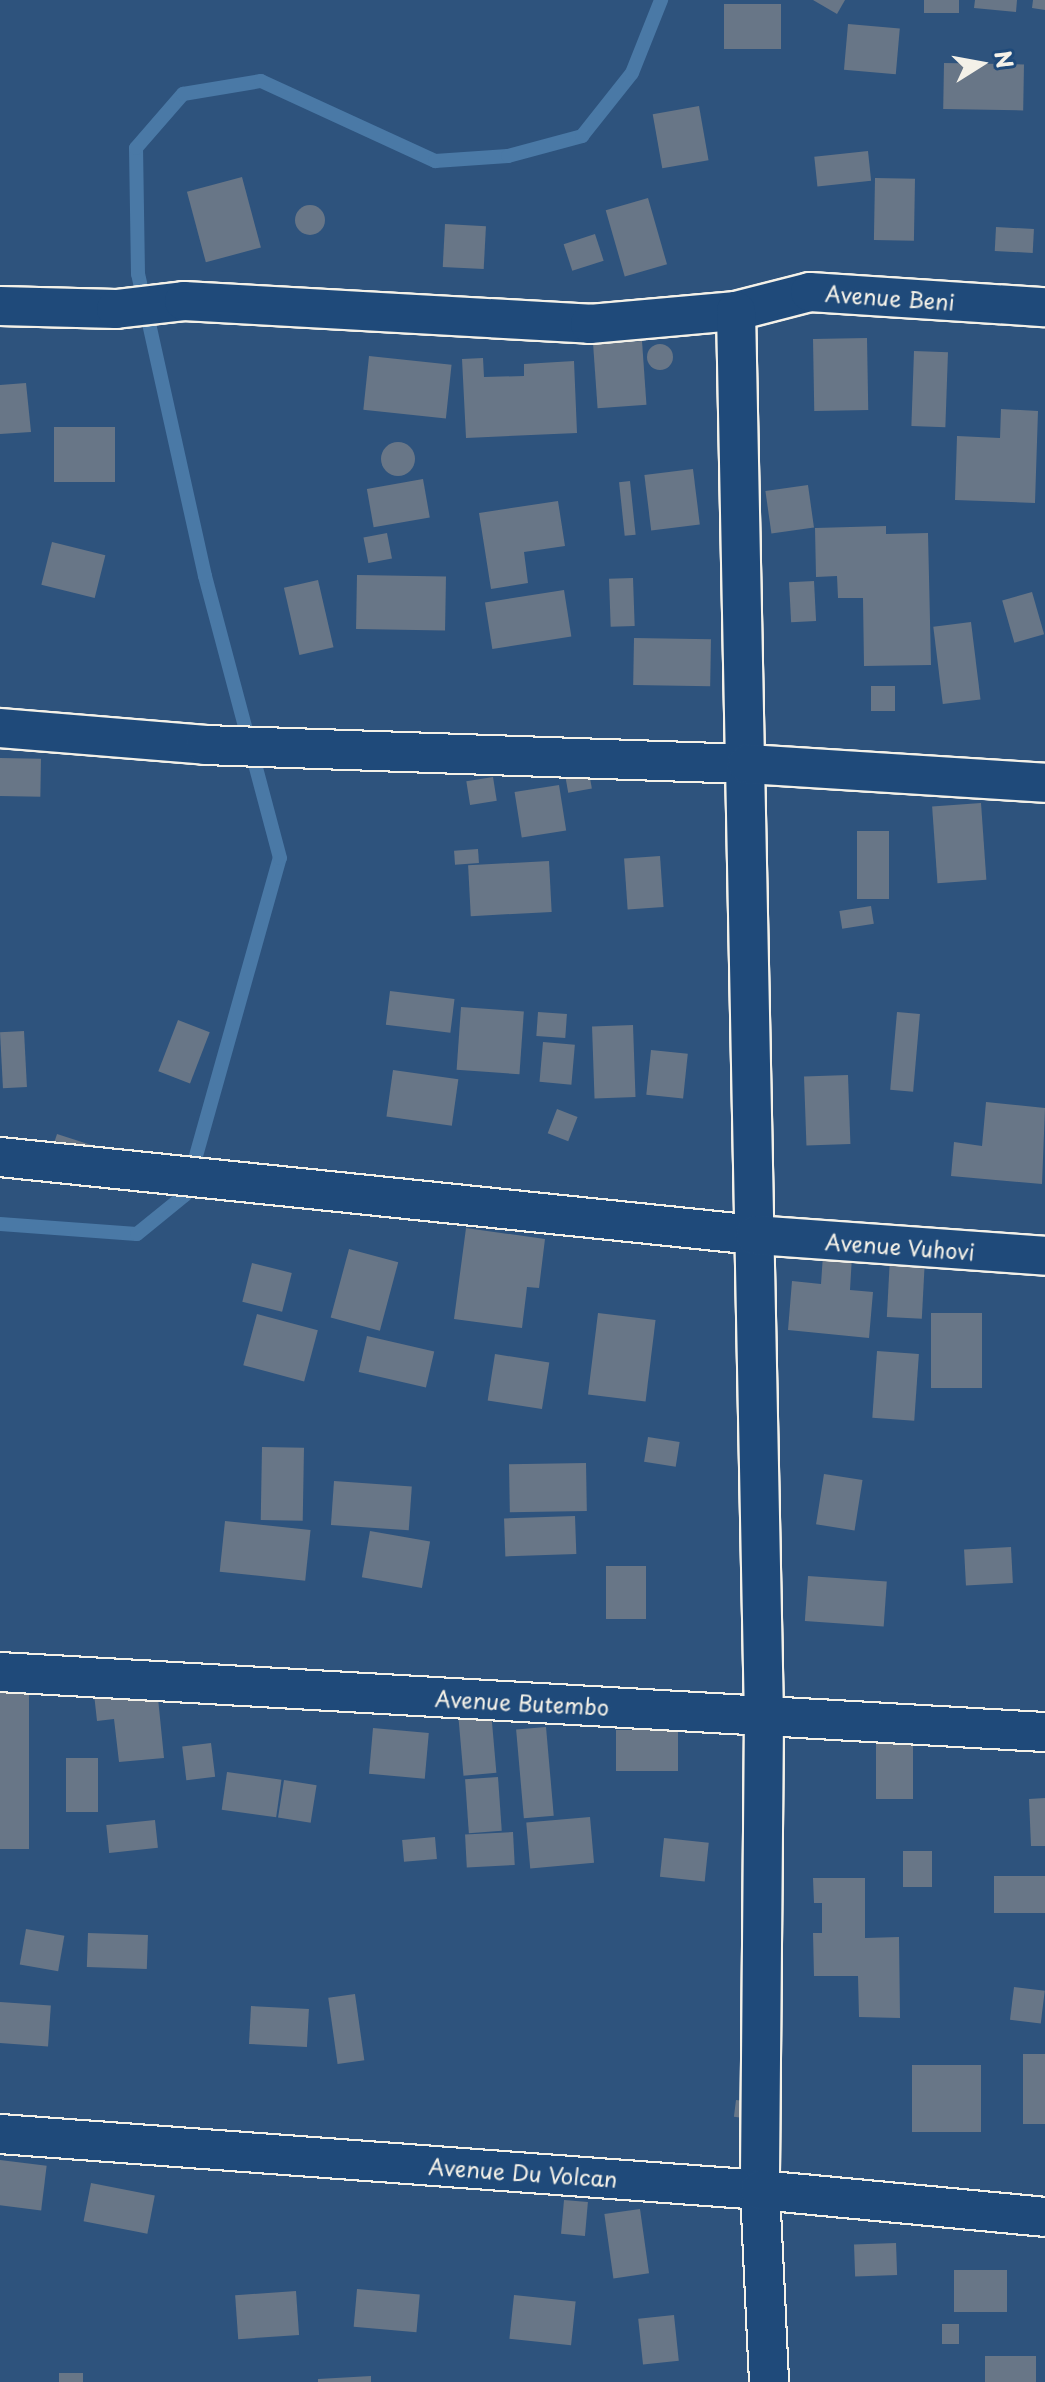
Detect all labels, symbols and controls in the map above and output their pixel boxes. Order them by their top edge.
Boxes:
north arrow [941,24,1021,104]
text: N [987,48,1023,71]
street label: Avenue Beni [825,279,955,315]
street label: Avenue Vuhovi [824,1228,976,1264]
street label: Avenue Butembo [435,1684,609,1720]
street label: Avenue Du Volcan [428,2152,618,2192]

